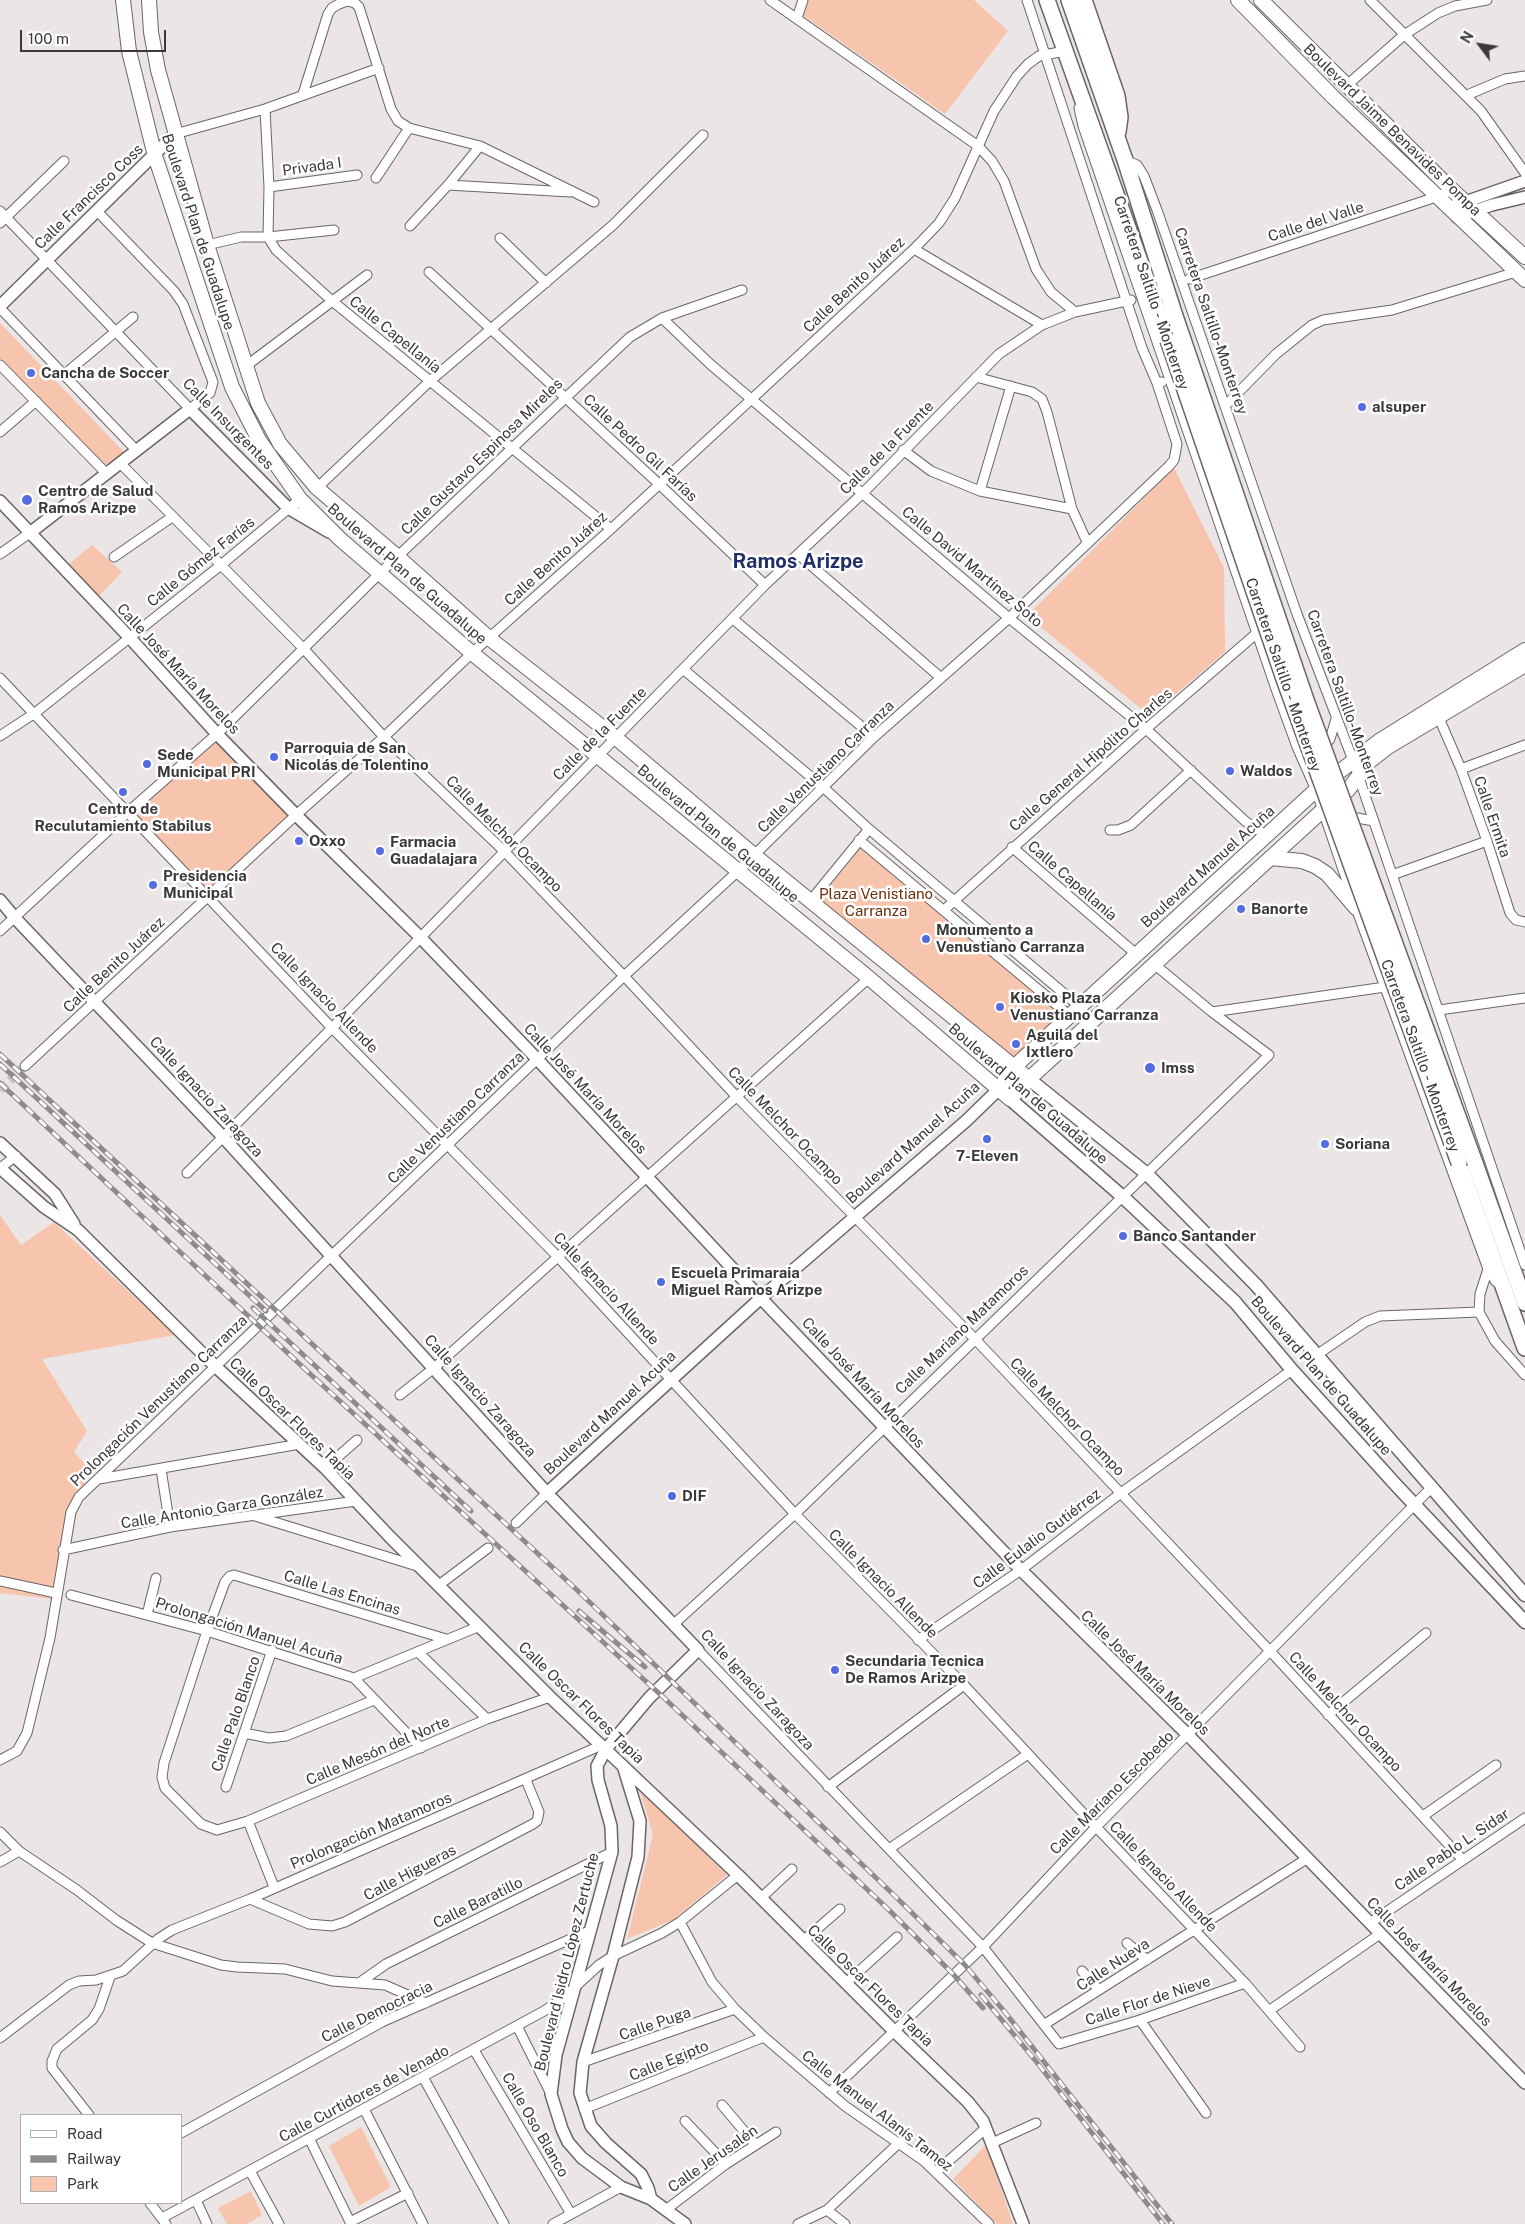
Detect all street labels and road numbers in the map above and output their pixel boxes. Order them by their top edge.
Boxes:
street label: Boulevard Jaime Benavides Pompa [1299,40,1485,220]
street label: Boulevard Plan de Guadalupe [158,132,238,332]
street label: Calle Francisco Coss [31,140,147,254]
street label: Privada I [281,154,343,180]
street label: Carretera Saltillo - Monterrey [1109,194,1193,392]
street label: Calle del Valle [1266,198,1366,246]
street label: Carretera Saltillo-Monterrey [1170,225,1252,417]
street label: Calle Benito Juárez [800,233,908,337]
street label: Calle Capellanía [346,293,444,377]
street label: Calle Insurgentes [179,375,277,473]
street label: Calle Gustavo Espinosa Mireles [398,375,566,539]
street label: Calle Pedro Gil Farías [579,390,701,506]
street label: Calle de la Fuente [836,397,938,499]
street label: Boulevard Plan de Guadalupe [324,500,490,648]
street label: Calle David Martínez Soto [898,503,1046,631]
street label: Calle Benito Juárez [501,508,611,610]
street label: Calle Gómez Farías [144,513,258,611]
street label: Carretera Saltillo - Monterrey [1241,576,1325,774]
street label: Calle José María Morelos [113,600,243,738]
street label: Carretera Saltillo-Monterrey [1303,607,1387,799]
street label: Calle de la Fuente [549,683,651,785]
street label: Calle General Hipólito Charles [1006,684,1176,836]
street label: Calle Venustiano Carranza [754,697,898,837]
street label: Boulevard Plan de Guadalupe [634,761,802,907]
street label: Calle Melchor Ocampo [442,772,566,896]
street label: Calle Ermita [1470,774,1514,860]
street label: Boulevard Manuel Acuña [1137,802,1279,932]
street label: Calle Capellanía [1024,837,1120,925]
street label: Calle Benito Juárez [60,913,168,1017]
street label: Calle Ignacio Allende [266,939,382,1057]
street label: Carretera Saltillo - Monterrey [1377,957,1463,1155]
street label: Calle José María Morelos [520,1020,650,1158]
street label: Boulevard Plan de Guadalupe [945,1020,1111,1168]
street label: Calle Ignacio Zaragoza [145,1033,267,1161]
street label: Calle Venustiano Carranza [384,1048,528,1188]
street label: Calle Melchor Ocampo [724,1063,846,1189]
street label: Boulevard Manuel Acuña [842,1078,984,1208]
street label: Calle Ignacio Allende [549,1229,663,1349]
street label: Calle Mariano Matamoros [892,1262,1032,1398]
street label: Boulevard Plan de Guadalupe [1247,1293,1395,1459]
street label: Prolongación Venustiano Carranza [67,1312,251,1490]
street label: Calle José María Morelos [798,1314,928,1452]
street label: Calle Ignacio Zaragoza [420,1331,540,1461]
street label: Boulevard Manuel Acuña [540,1347,680,1479]
street label: Calle Oscar Flores Tapia [225,1354,359,1484]
street label: Calle Melchor Ocampo [1006,1354,1128,1480]
street label: Calle Antonio Garza González [120,1483,324,1533]
street label: Calle Eulalio Gutiérrez [970,1485,1104,1593]
street label: Calle Ignacio Allende [825,1526,941,1642]
street label: Calle Las Encinas [281,1567,403,1619]
street label: Prolongación Manuel Acuña [153,1594,345,1668]
street label: Calle José María Morelos [1077,1607,1213,1739]
street label: Calle Ignacio Zaragoza [696,1626,818,1754]
street label: Calle Oscar Flores Tapia [514,1638,648,1768]
street label: Calle Melchor Ocampo [1285,1648,1405,1776]
street label: Calle Palo Blanco [208,1654,264,1774]
street label: Calle Mesón del Norte [303,1713,453,1789]
street label: Calle Mariano Escobedo [1046,1727,1178,1859]
street label: Prolongación Matamoros [288,1789,454,1873]
street label: Calle Pablo L. Sidar [1391,1805,1513,1895]
street label: Calle Ignacio Allende [1105,1818,1221,1936]
street label: Calle Higueras [361,1841,459,1905]
street label: Boulevard Isidro López Zertuche [531,1851,603,2073]
street label: Calle Baratillo [430,1874,526,1932]
street label: Calle José María Morelos [1363,1894,1495,2030]
street label: Calle Oscar Flores Tapia [803,1921,937,2051]
street label: Calle Nueva [1073,1935,1153,1995]
street label: Calle Flor de Nieve [1083,1972,1213,2030]
street label: Calle Democracia [318,1977,436,2047]
street label: Calle Puga [617,2003,693,2045]
street label: Calle Egipto [627,2037,711,2085]
street label: Calle Curtidores de Venado [276,2042,452,2146]
street label: Calle Manuel Alanís Tamez [798,2047,956,2175]
street label: Calle Oso Blanco [498,2069,572,2181]
street label: Calle Jerusalén [665,2121,761,2197]

